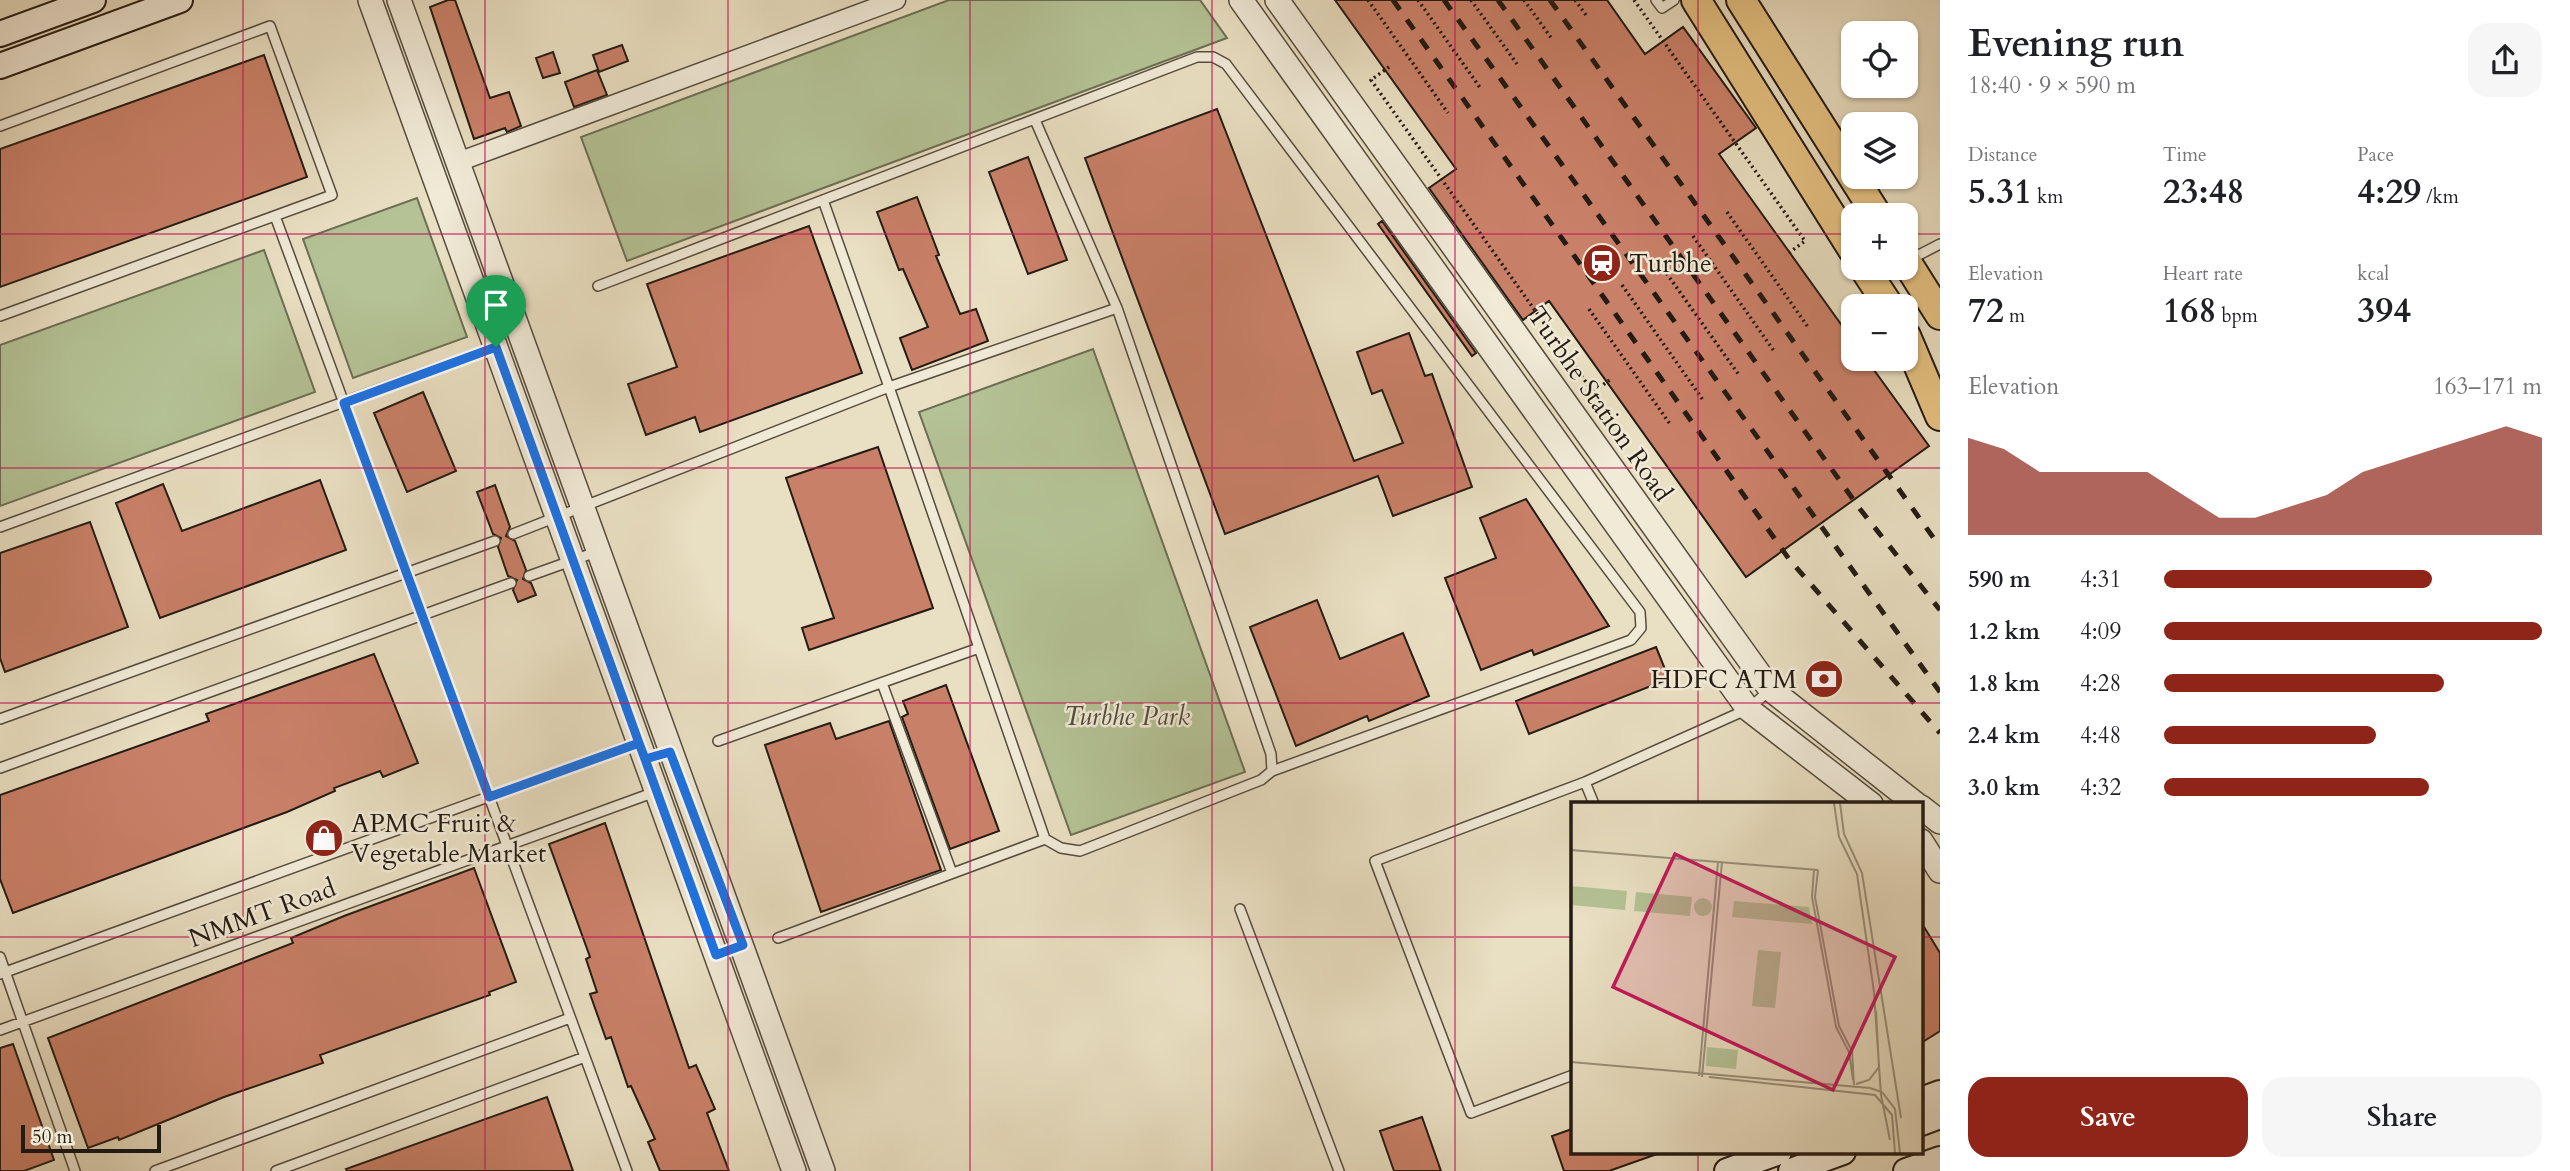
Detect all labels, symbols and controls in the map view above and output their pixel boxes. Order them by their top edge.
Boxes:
text: Evening run [1968,18,2184,70]
map controls [1841,21,1918,371]
button: locate [1841,21,1918,98]
button: share [2468,23,2542,97]
text: 18:40 · 9 × 590 m [1968,70,2136,101]
button: layers [1841,112,1918,189]
text: Distance [1968,142,2037,168]
text: Time [2163,142,2207,168]
text: Pace [2357,142,2394,168]
text: 5.31 [1968,168,2032,216]
text: 23:48 [2163,168,2245,216]
text: 4:29 [2357,168,2421,216]
text: km [2032,184,2063,210]
text: /km [2421,184,2459,210]
button: + [1841,203,1918,280]
station icon: Turbhe [1581,242,1623,284]
place label: Turbhe [1629,246,1712,281]
text: Elevation [1968,261,2043,287]
text: Heart rate [2163,261,2243,287]
text: kcal [2357,261,2389,287]
pin [466,275,526,347]
icon: arrive [477,286,515,324]
text: 72 [1968,287,2004,335]
text: 168 [2163,287,2216,335]
text: 394 [2357,287,2411,335]
button: − [1841,294,1918,371]
street label: Turbhe Station Road [1519,299,1681,509]
text: m [2004,303,2025,329]
text: bpm [2216,303,2258,329]
text: Elevation [1968,371,2059,402]
text: 163–171 m [2433,371,2542,402]
text: 590 m [1968,564,2031,595]
text: 4:31 [2080,564,2121,595]
text: 1.2 km [1968,616,2040,647]
text: 4:09 [2080,616,2121,647]
bank icon: HDFC ATM [1803,658,1845,700]
place label: HDFC ATM [1650,662,1797,697]
text: 1.8 km [1968,668,2040,699]
text: 4:28 [2080,668,2121,699]
park label: Turbhe Park [1064,699,1190,734]
text: 2.4 km [1968,720,2040,751]
text: 4:48 [2080,720,2121,751]
text: 3.0 km [1968,772,2040,803]
text: 4:32 [2080,772,2121,803]
inset map [1571,802,1923,1154]
place label: APMC Fruit & Vegetable Market [351,806,546,871]
shop icon: APMC Fruit & Vegetable Market [303,817,345,859]
street label: NMMT Road [183,870,341,956]
button: Save [1968,1077,2248,1157]
button: Share [2262,1077,2542,1157]
scale bar [21,1122,161,1154]
text: 50 m [32,1124,73,1150]

